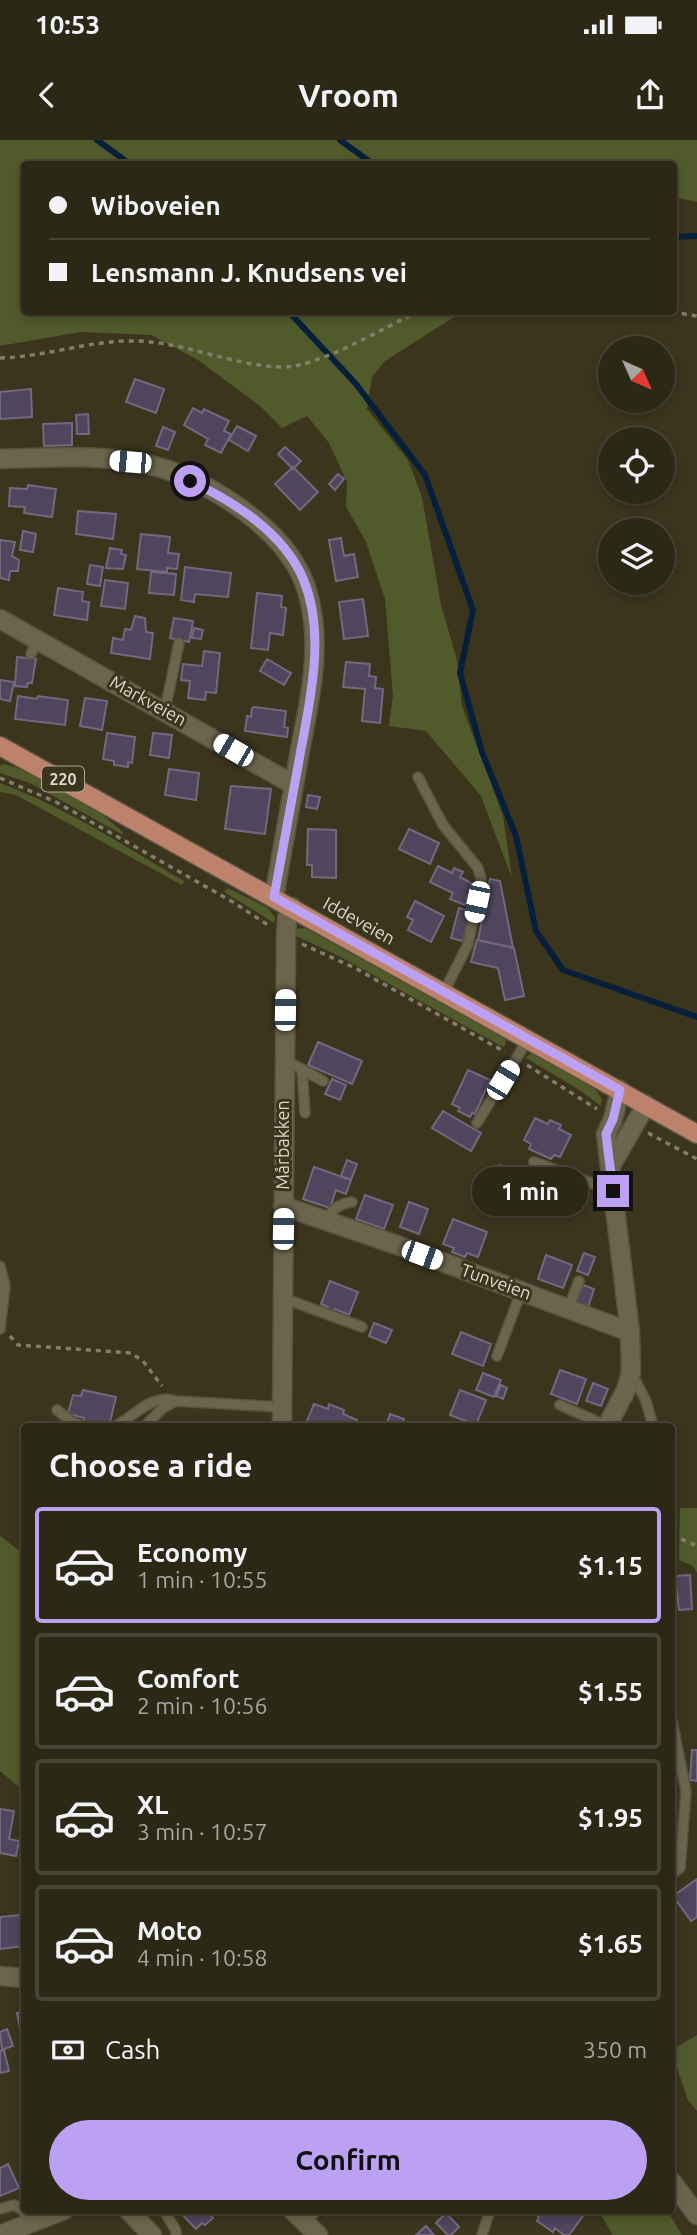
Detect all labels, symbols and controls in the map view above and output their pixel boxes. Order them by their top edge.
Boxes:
text: 10:53 [35,10,100,39]
icon: back [28,76,66,114]
icon: share [631,76,669,114]
text: Vroom [298,77,399,113]
text: Wiboveien [91,191,221,220]
text: Lensmann J. Knudsens vei [91,258,407,287]
north arrow [598,336,676,413]
map controls [598,336,675,595]
button: locate [598,427,675,504]
car [109,450,152,474]
route start [174,465,206,497]
button: layers [598,518,675,595]
street label: Markveien [107,671,190,729]
car [210,730,257,770]
road number: 220 [42,766,84,792]
car [463,879,492,925]
street label: Iddeveien [320,892,399,948]
car [275,989,296,1031]
car [484,1057,523,1103]
street label: Mårbakken [272,1100,292,1190]
callout: 1 min [473,1166,588,1216]
route end [597,1175,629,1207]
text: 1 min [501,1179,559,1204]
car [273,1208,294,1250]
car [399,1238,446,1272]
street label: Tunveien [458,1259,534,1303]
text: Choose a ride [49,1447,252,1483]
icon: car [53,1534,116,1597]
text: Economy [137,1538,247,1567]
text: $1.15 [578,1551,643,1580]
text: 1 min · 10:55 [137,1567,268,1592]
icon: car [53,1660,116,1723]
text: Comfort [137,1664,240,1693]
text: $1.55 [578,1677,643,1706]
text: 2 min · 10:56 [137,1693,268,1718]
icon: car [53,1786,116,1849]
text: XL [137,1790,168,1819]
text: $1.95 [578,1803,643,1832]
text: 3 min · 10:57 [137,1819,268,1844]
icon: car [53,1912,116,1975]
text: Moto [137,1916,202,1945]
text: $1.65 [578,1929,643,1958]
text: 4 min · 10:58 [137,1945,268,1970]
icon: cash [49,2031,87,2069]
text: Cash [105,2035,160,2064]
text: 350 m [583,2037,647,2062]
button: Confirm [49,2120,647,2200]

